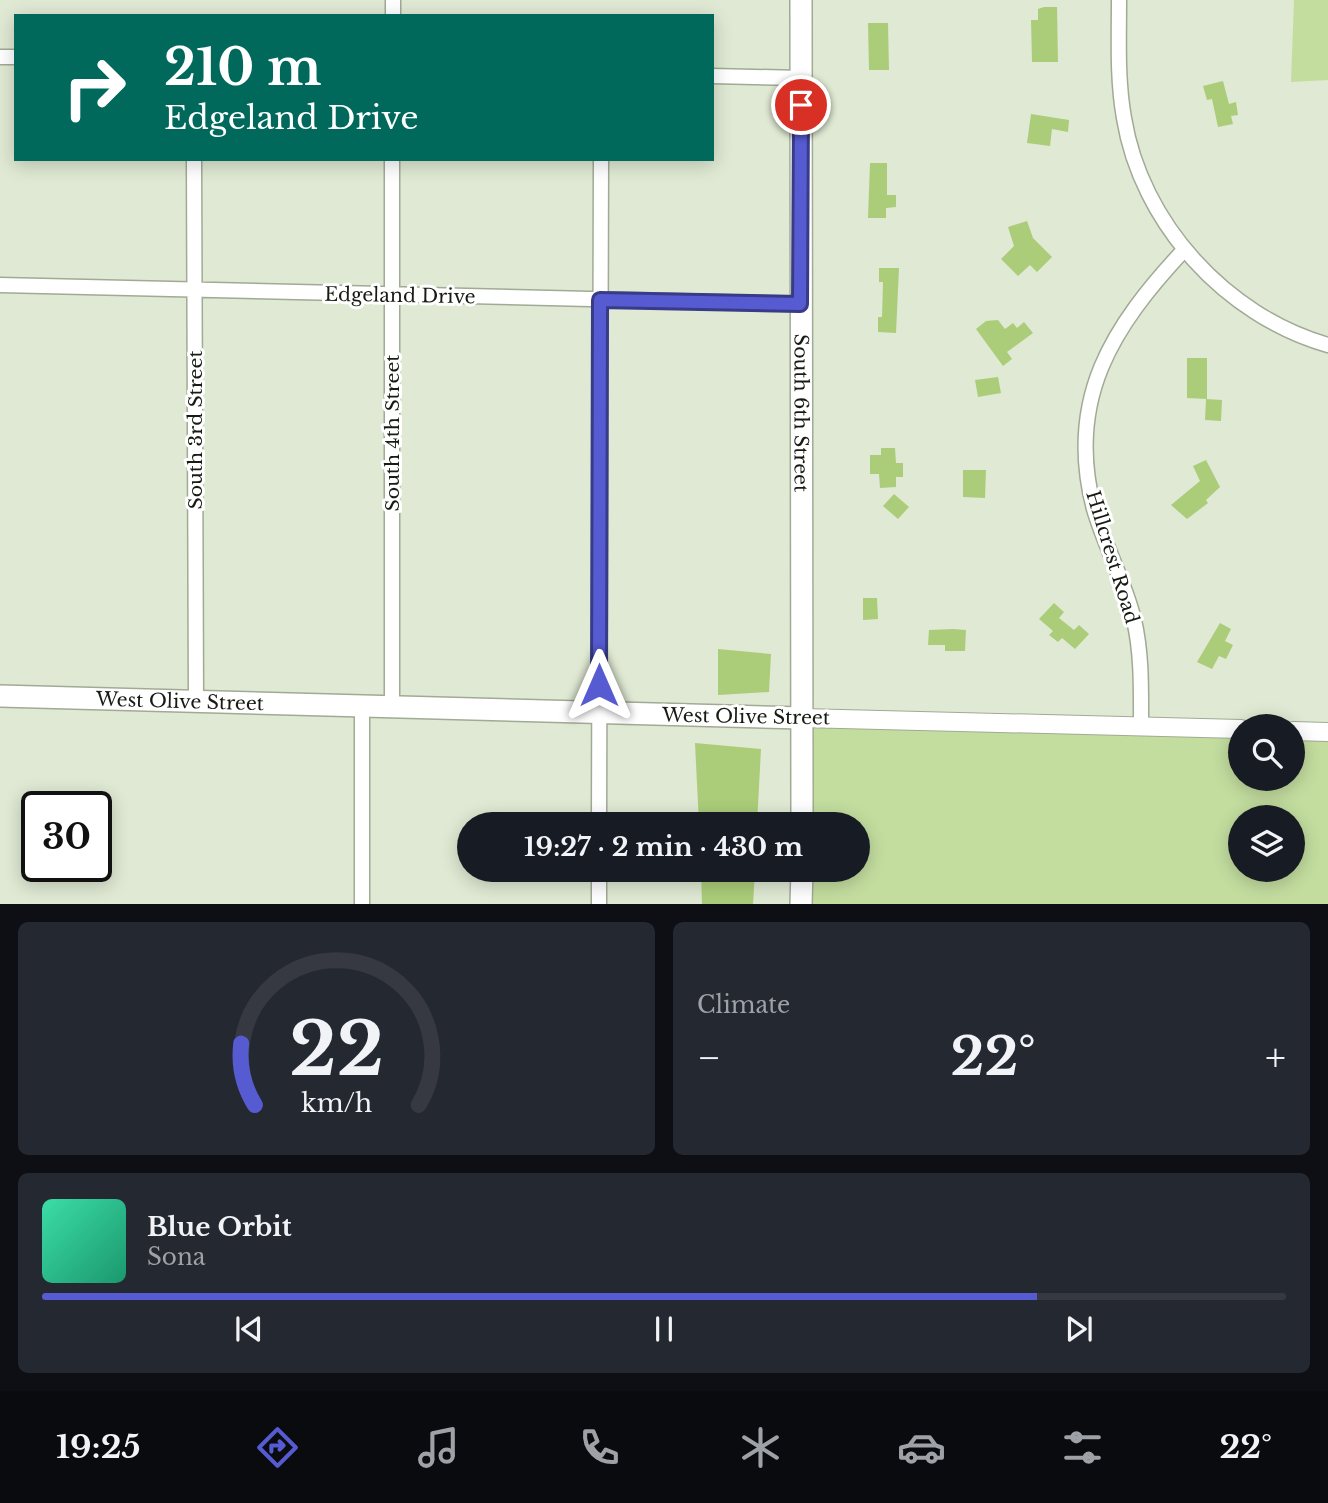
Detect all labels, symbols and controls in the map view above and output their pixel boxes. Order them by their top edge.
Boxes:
text: 210 m [164,37,322,98]
icon: right [49,42,140,133]
pin [771,75,831,135]
icon: arrive [782,86,820,124]
text: Edgeland Drive [164,98,419,138]
street label: Edgeland Drive [324,283,476,308]
street label: South 6th Street [789,334,813,493]
street label: South 3rd Street [184,350,207,510]
street label: South 4th Street [381,354,404,512]
street label: Hillcrest Road [1081,488,1144,627]
position arrow [562,648,636,722]
street label: West Olive Street [95,688,265,715]
street label: West Olive Street [661,704,831,729]
map controls [1228,714,1305,882]
button: search [1228,714,1305,791]
speed limit sign: 30 [21,791,112,882]
button: layers [1228,805,1305,882]
text: 19:27 · 2 min · 430 m [524,831,803,863]
text: Climate [697,991,790,1019]
text: 22 [289,1004,384,1095]
text: 22° [951,1025,1036,1089]
text: − [697,1034,721,1081]
text: + [1265,1034,1286,1081]
text: km/h [301,1087,372,1118]
text: Blue Orbit [147,1211,292,1243]
text: Sona [147,1243,205,1271]
icon: previous [230,1310,268,1348]
icon: pause [645,1310,683,1348]
icon: next [1060,1310,1098,1348]
icon: directions [253,1423,302,1472]
icon: music [414,1423,463,1472]
icon: phone [575,1423,624,1472]
icon: climate [736,1423,785,1472]
icon: car [897,1423,946,1472]
icon: filters [1058,1423,1107,1472]
text: 19:25 [56,1427,141,1467]
text: 22° [1220,1427,1272,1467]

